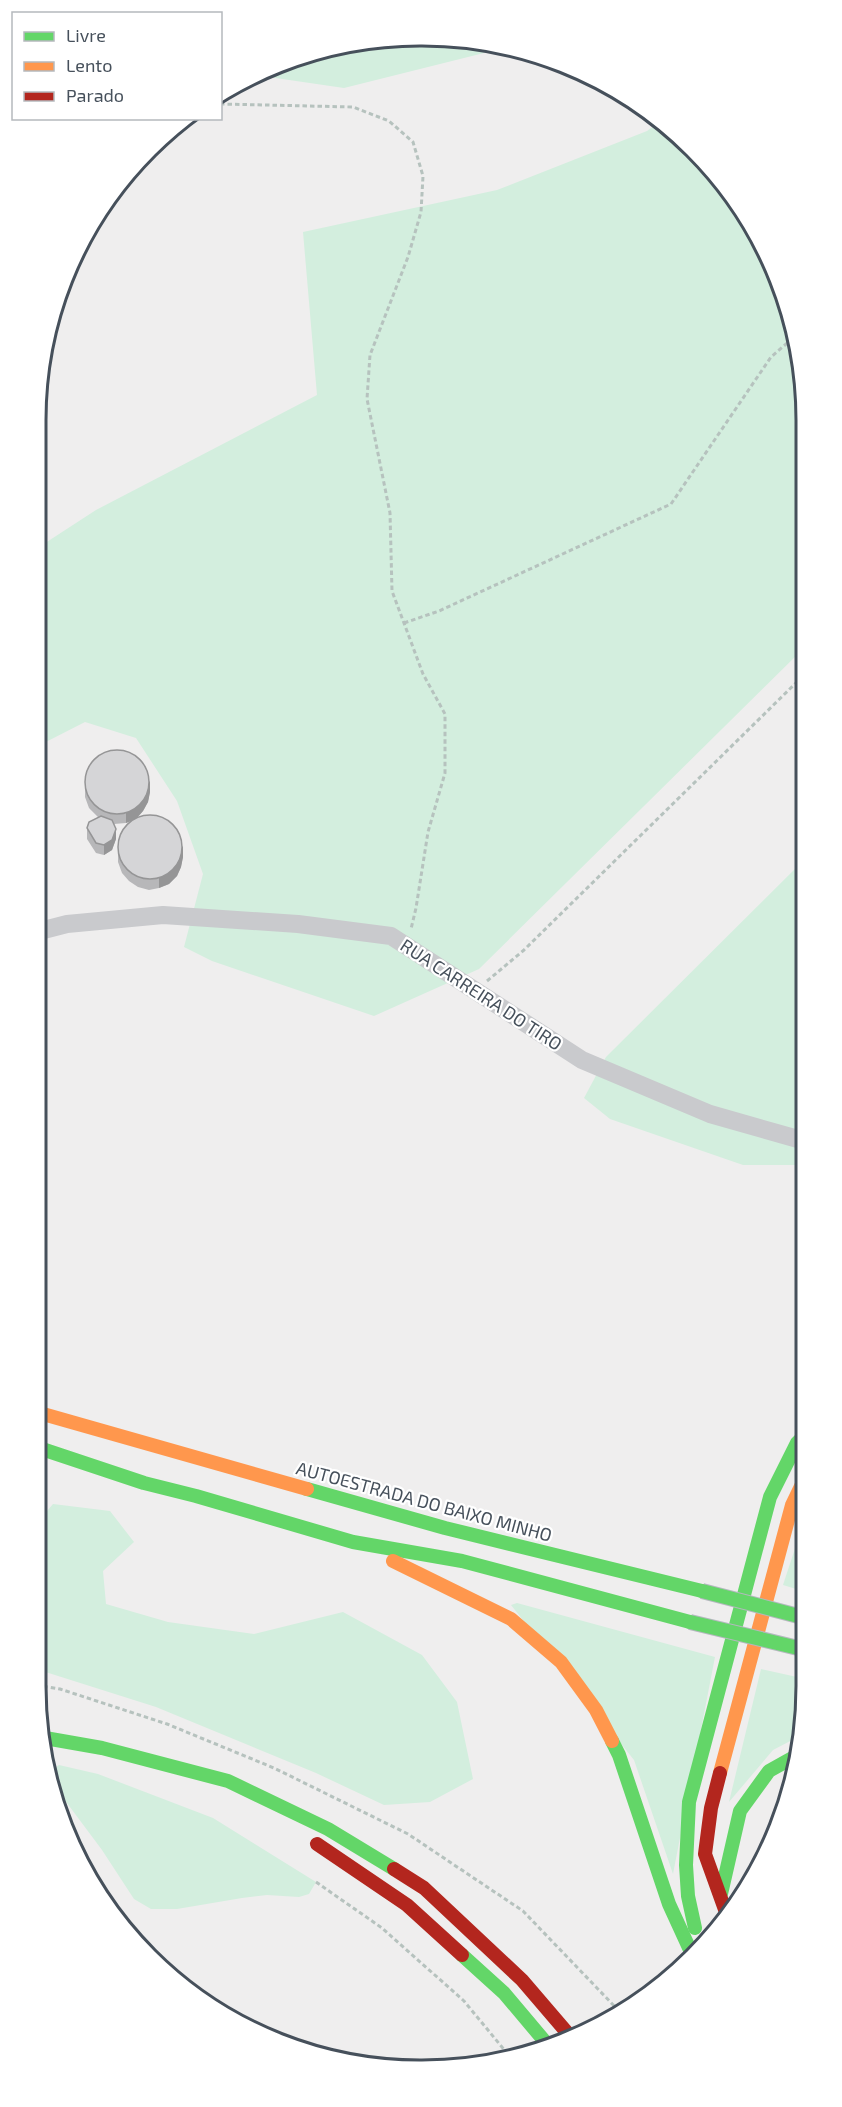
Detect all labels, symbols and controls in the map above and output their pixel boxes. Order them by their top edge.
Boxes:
legend [12,12,222,120]
text: Livre [66,24,106,46]
text: Lento [66,54,112,76]
text: Parado [66,84,124,106]
street label: RUA CARREIRA DO TIRO [397,934,566,1055]
street label: AUTOESTRADA DO BAIXO MINHO [294,1456,555,1546]

